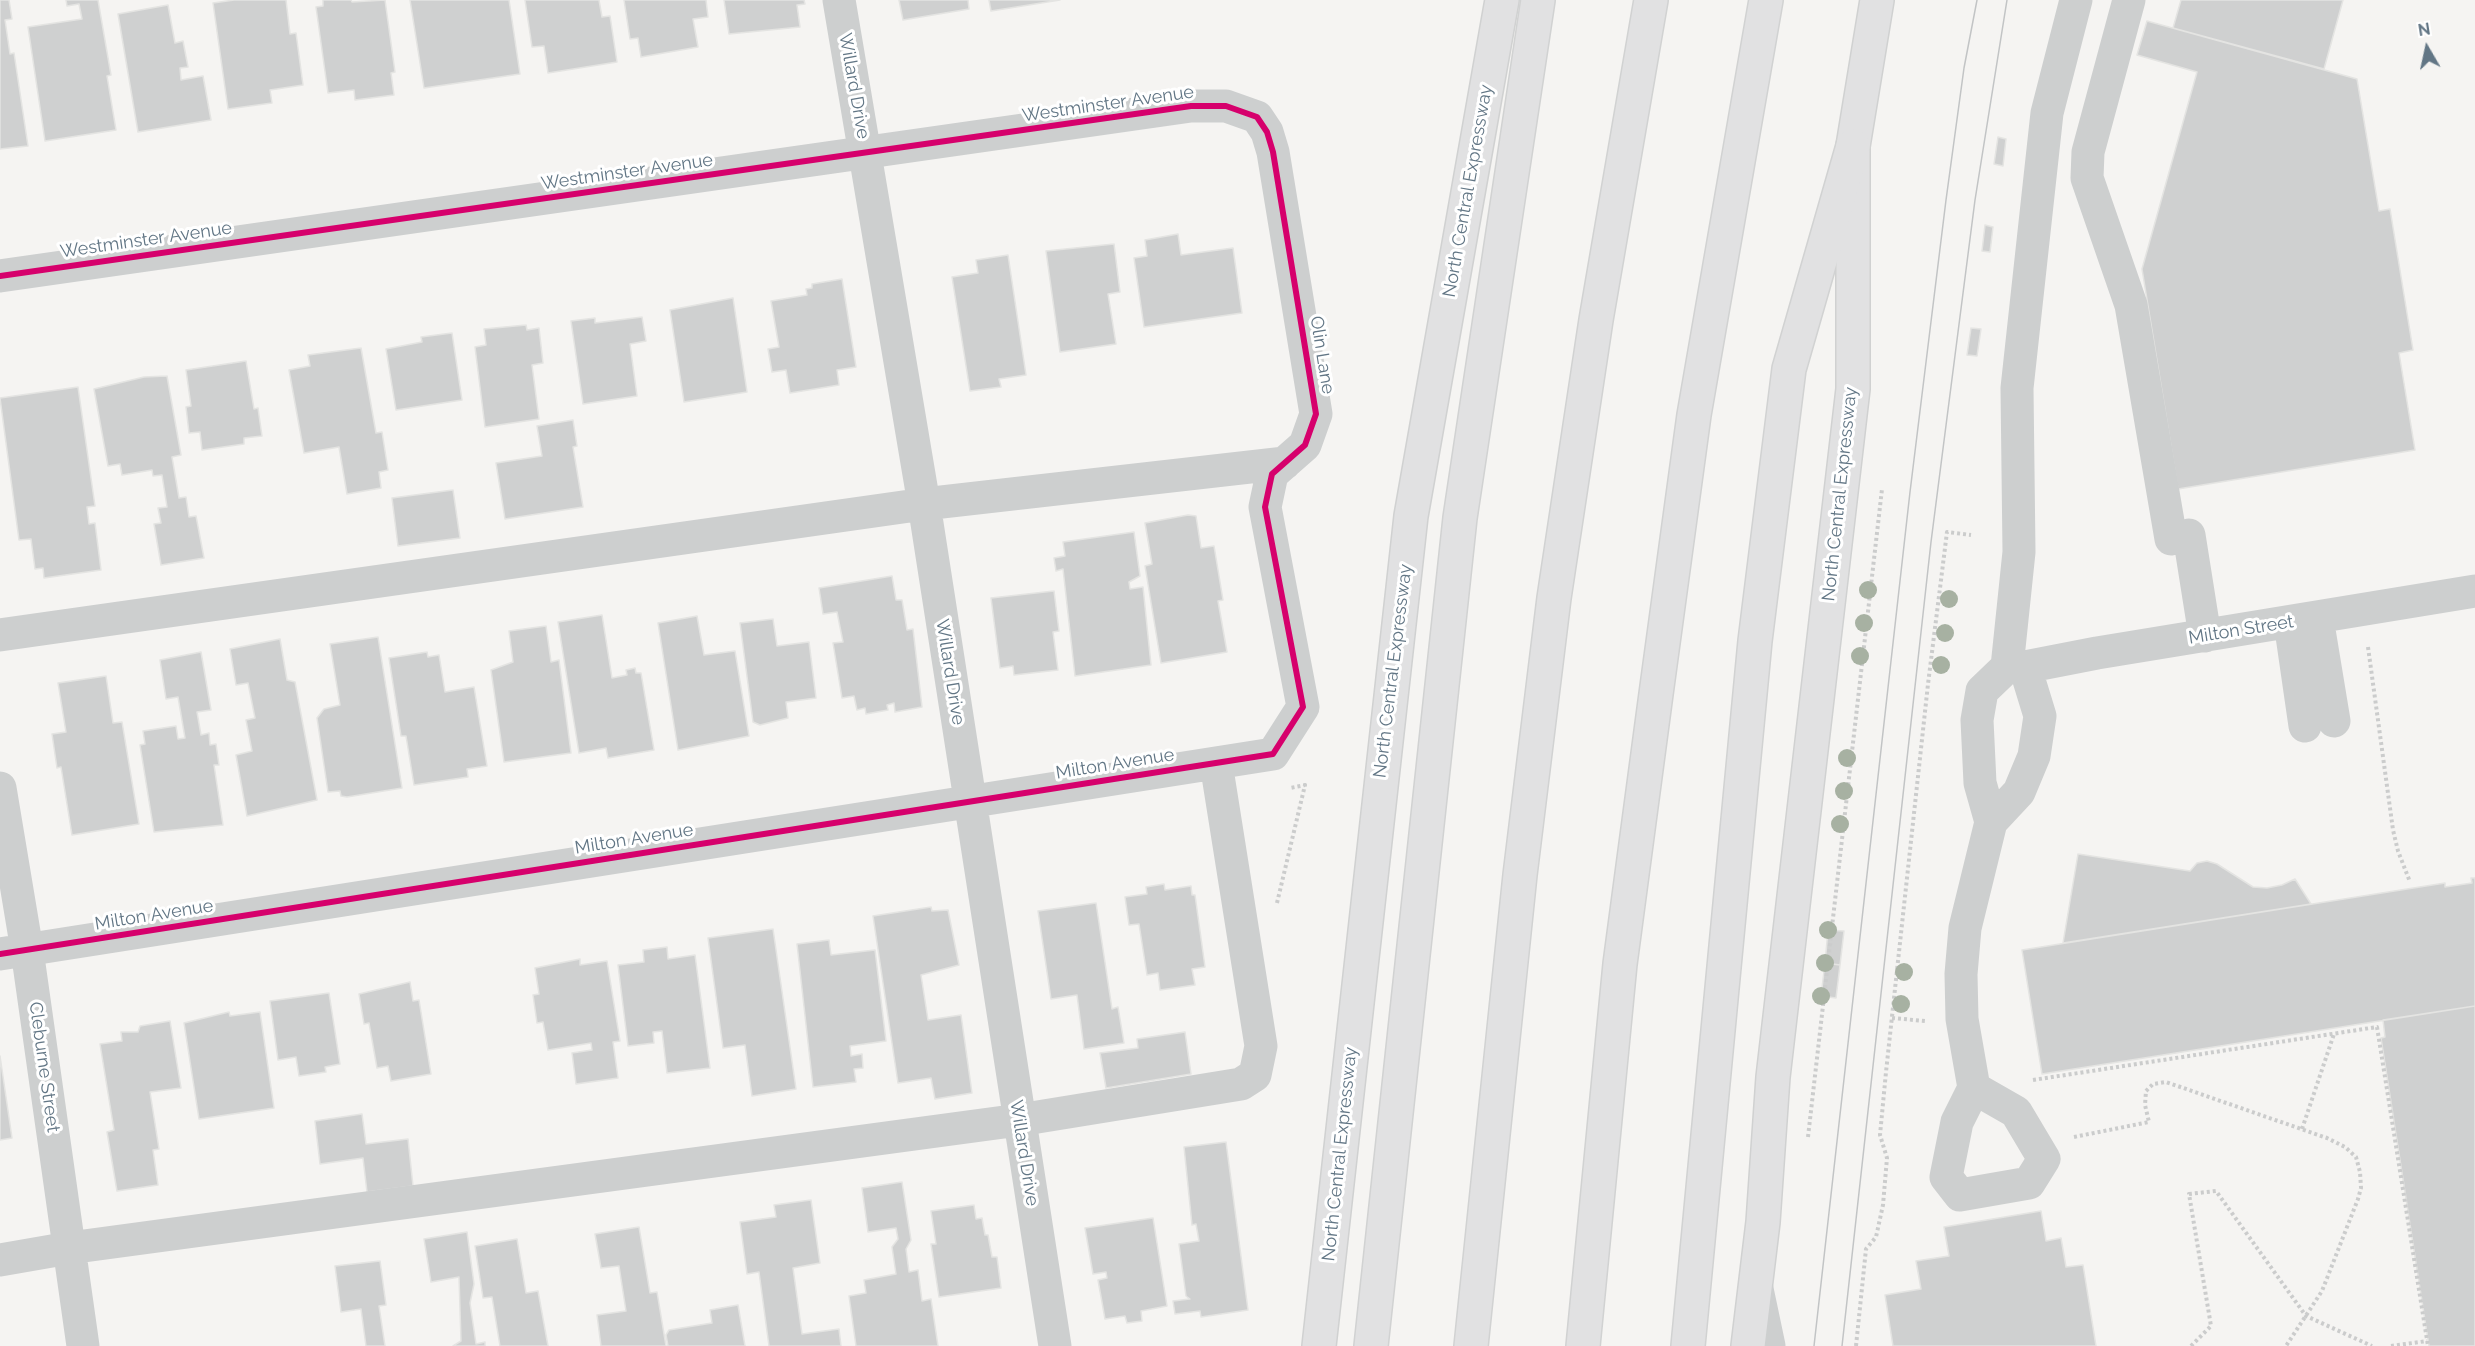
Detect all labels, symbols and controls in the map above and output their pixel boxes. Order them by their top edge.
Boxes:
north arrow [2397,18,2457,78]
text: N [2417,19,2432,40]
street label: Willard Drive [834,31,874,141]
street label: Westminster Avenue [1021,81,1195,127]
street label: North Central Expressway [1439,83,1497,299]
street label: Westminster Avenue [540,149,714,195]
street label: Westminster Avenue [59,217,233,263]
street label: Olin Lane [1305,314,1339,396]
street label: North Central Expressway [1818,386,1862,602]
street label: North Central Expressway [1369,563,1417,779]
street label: Milton Street [2187,611,2295,649]
street label: Willard Drive [931,617,969,727]
street label: Milton Avenue [1054,744,1176,784]
street label: Milton Avenue [573,819,695,859]
street label: Milton Avenue [93,895,215,935]
street label: Cleburne Street [24,1000,64,1134]
street label: North Central Expressway [1318,1046,1362,1262]
street label: Willard Drive [1005,1098,1043,1208]

